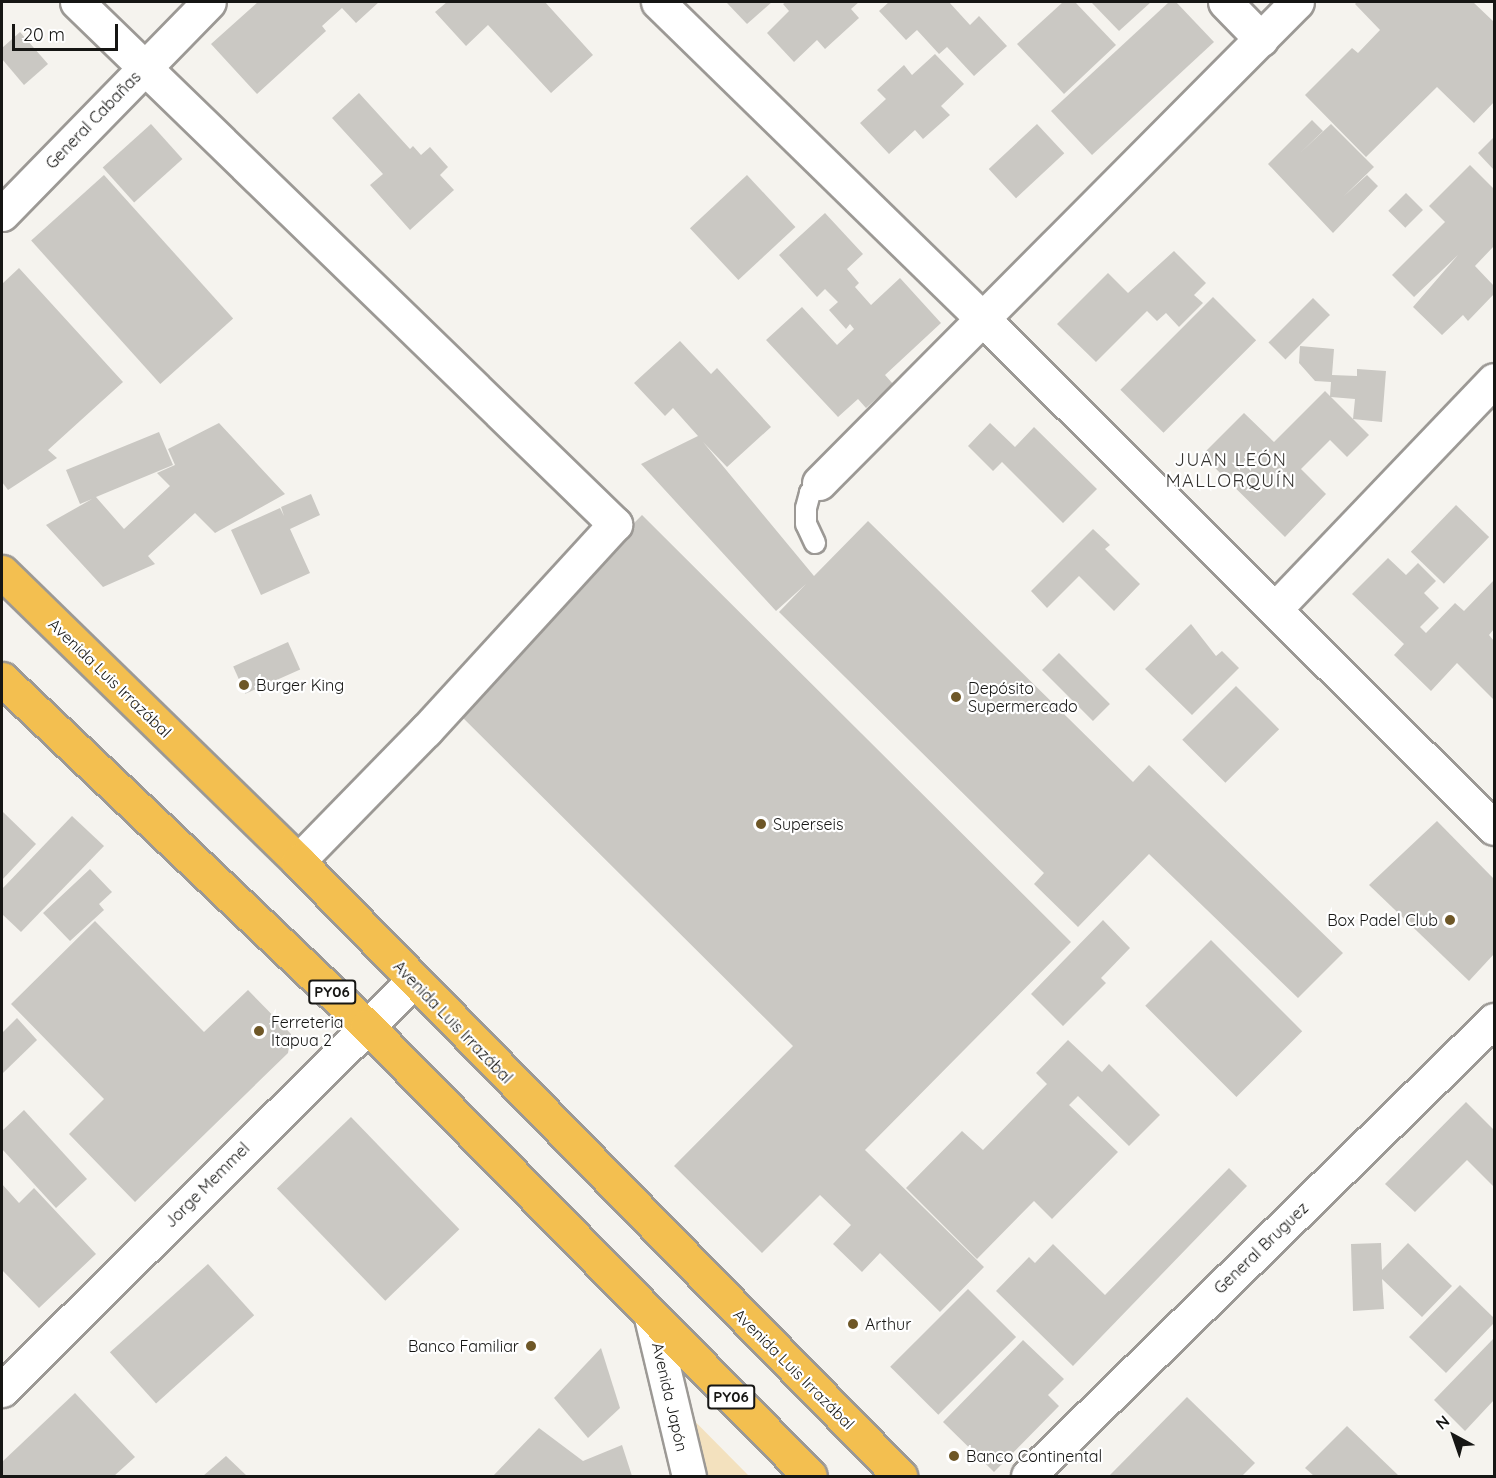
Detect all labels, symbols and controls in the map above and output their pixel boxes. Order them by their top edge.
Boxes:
scale bar [15,12,122,50]
text: 20 m [23,23,65,46]
street label: General Cabañas [42,67,144,173]
district label: JUAN LEÓN MALLORQUÍN [1166,450,1296,492]
street label: Avenida Luis Irrazábal [45,615,175,741]
place label: Burger King [256,675,344,695]
marker: Burger King [237,678,251,692]
place label: Depósito Supermercado [968,678,1078,716]
marker: Depósito Supermercado [949,690,963,704]
place label: Superseis [773,814,843,834]
marker: Superseis [754,817,768,831]
place label: Box Padel Club [1327,910,1438,930]
marker: Box Padel Club [1443,913,1457,927]
street label: Avenida Luis Irrazábal [390,957,516,1087]
road number: PY06 [308,980,356,1004]
place label: Ferreteria Itapua 2 [271,1012,344,1050]
marker: Ferreteria Itapua 2 [252,1024,266,1038]
street label: Jorge Memmel [161,1139,253,1231]
street label: General Bruguez [1210,1198,1312,1298]
street label: Avenida Luis Irrazábal [730,1305,858,1433]
place label: Arthur [865,1314,911,1334]
marker: Arthur [846,1317,860,1331]
place label: Banco Familiar [408,1336,519,1356]
marker: Banco Familiar [524,1339,538,1353]
street label: Avenida Japón [648,1341,692,1453]
road number: PY06 [707,1385,755,1409]
north arrow [1424,1406,1484,1466]
text: N [1431,1411,1453,1434]
place label: Banco Continental [966,1446,1102,1466]
marker: Banco Continental [947,1449,961,1463]

